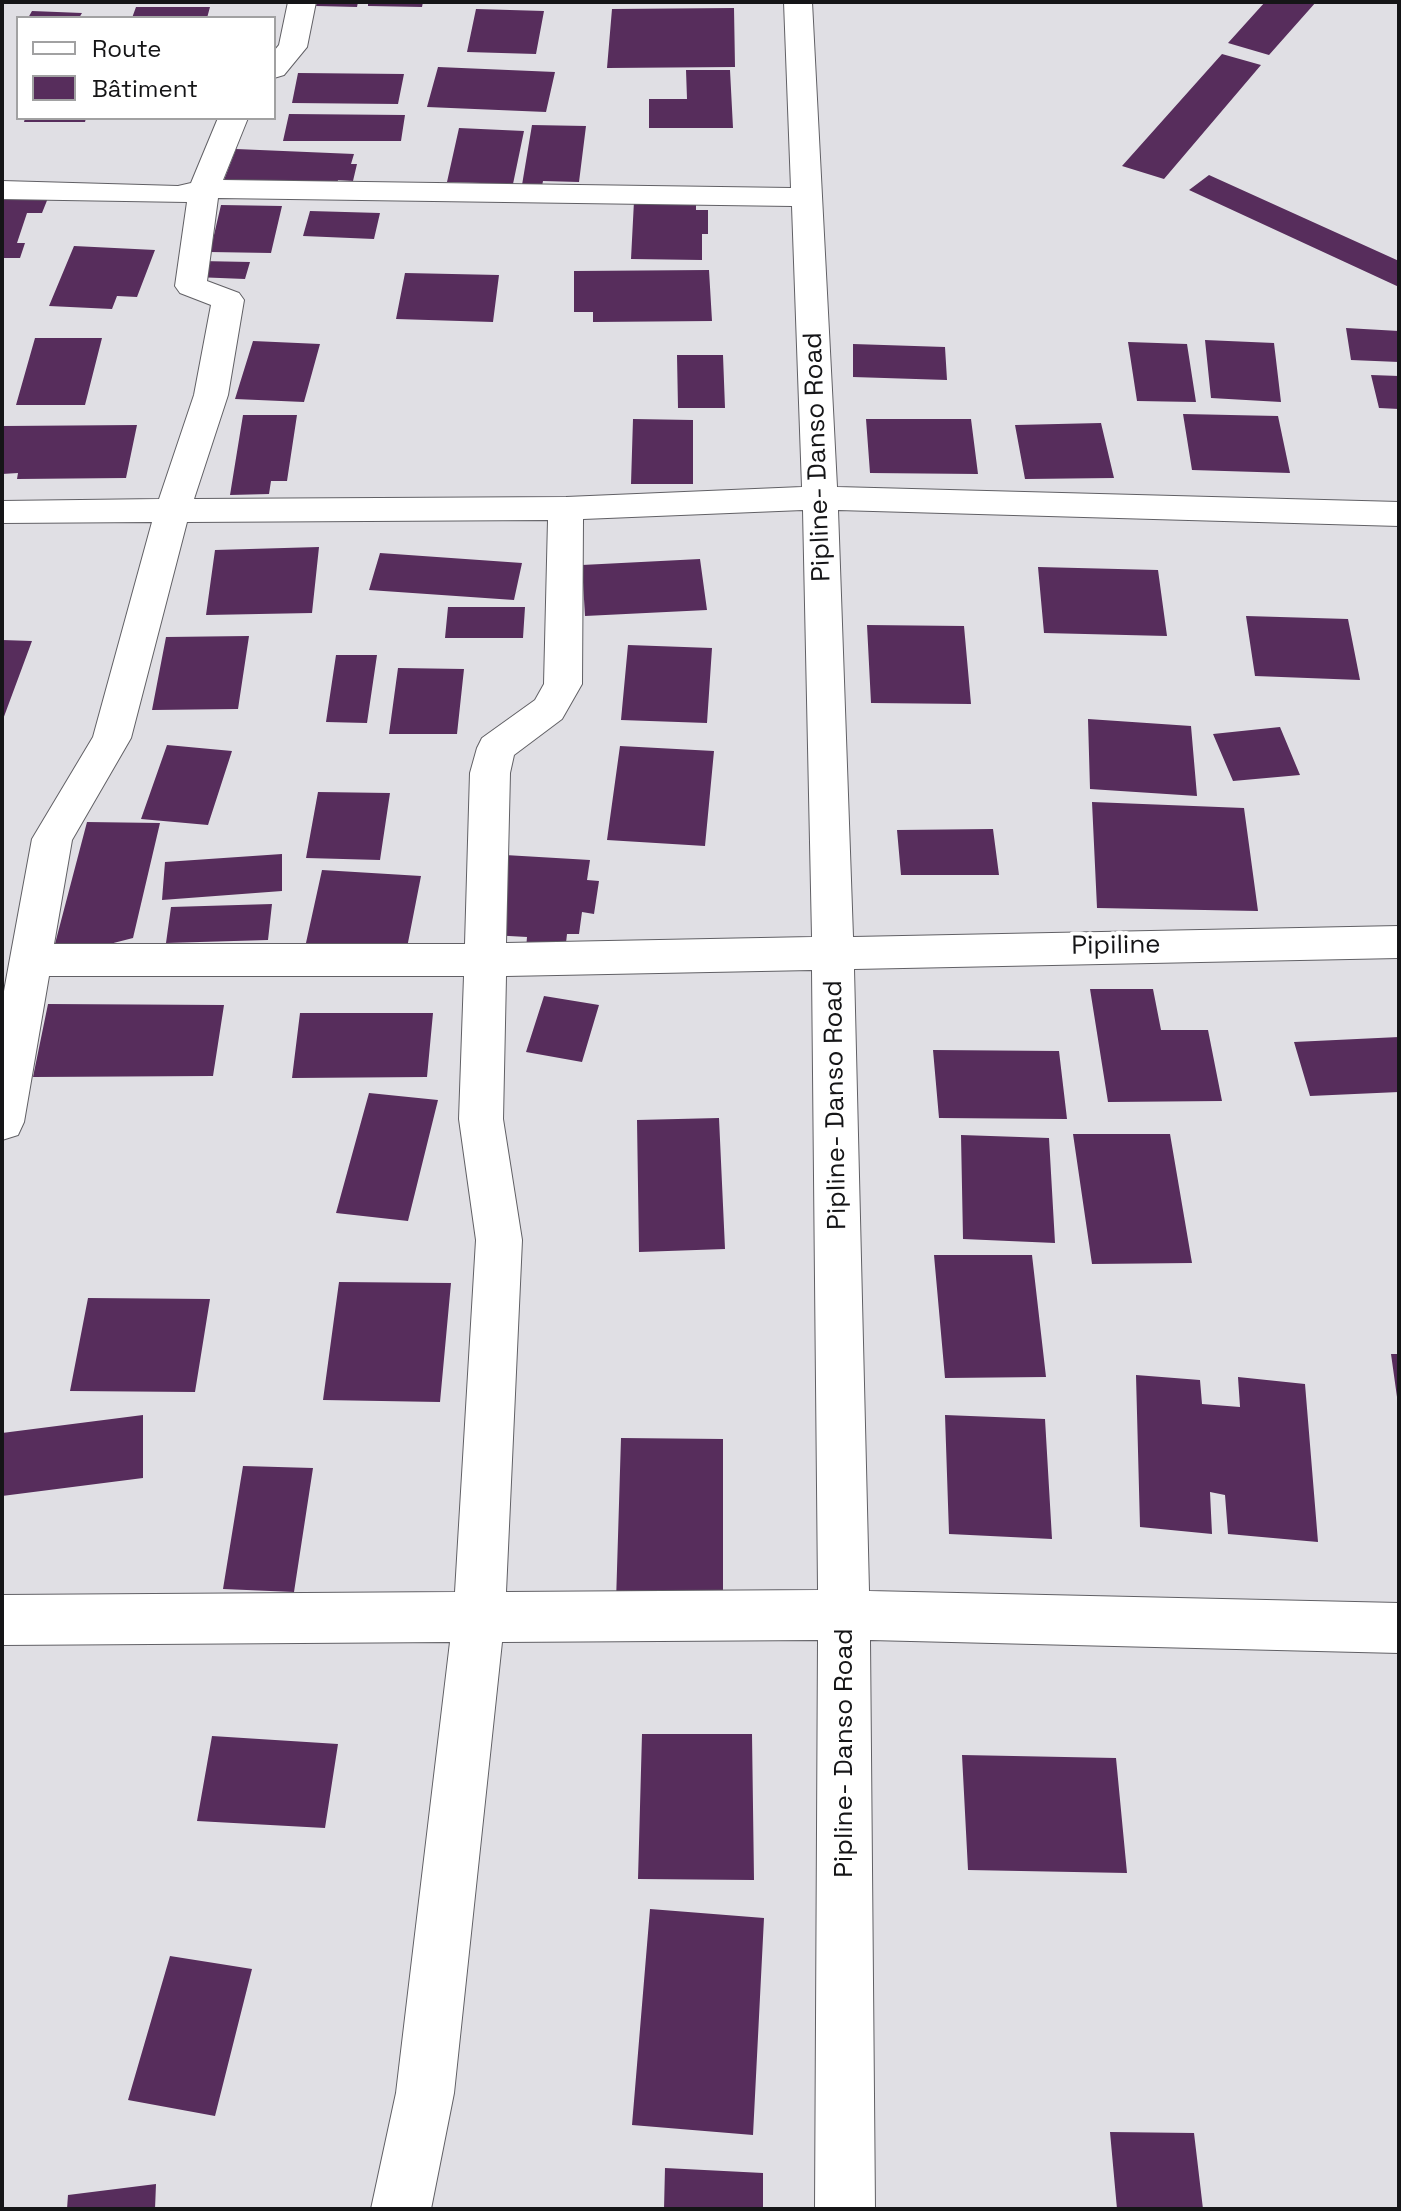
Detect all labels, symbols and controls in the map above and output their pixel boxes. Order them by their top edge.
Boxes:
legend [16,16,276,120]
text: Route [92,33,161,64]
text: Bâtiment [92,73,198,104]
street label: Pipline- Danso Road [798,332,838,582]
street label: Pipiline [1071,930,1161,962]
street label: Pipline- Danso Road [818,980,854,1230]
street label: Pipline- Danso Road [829,1628,861,1878]

